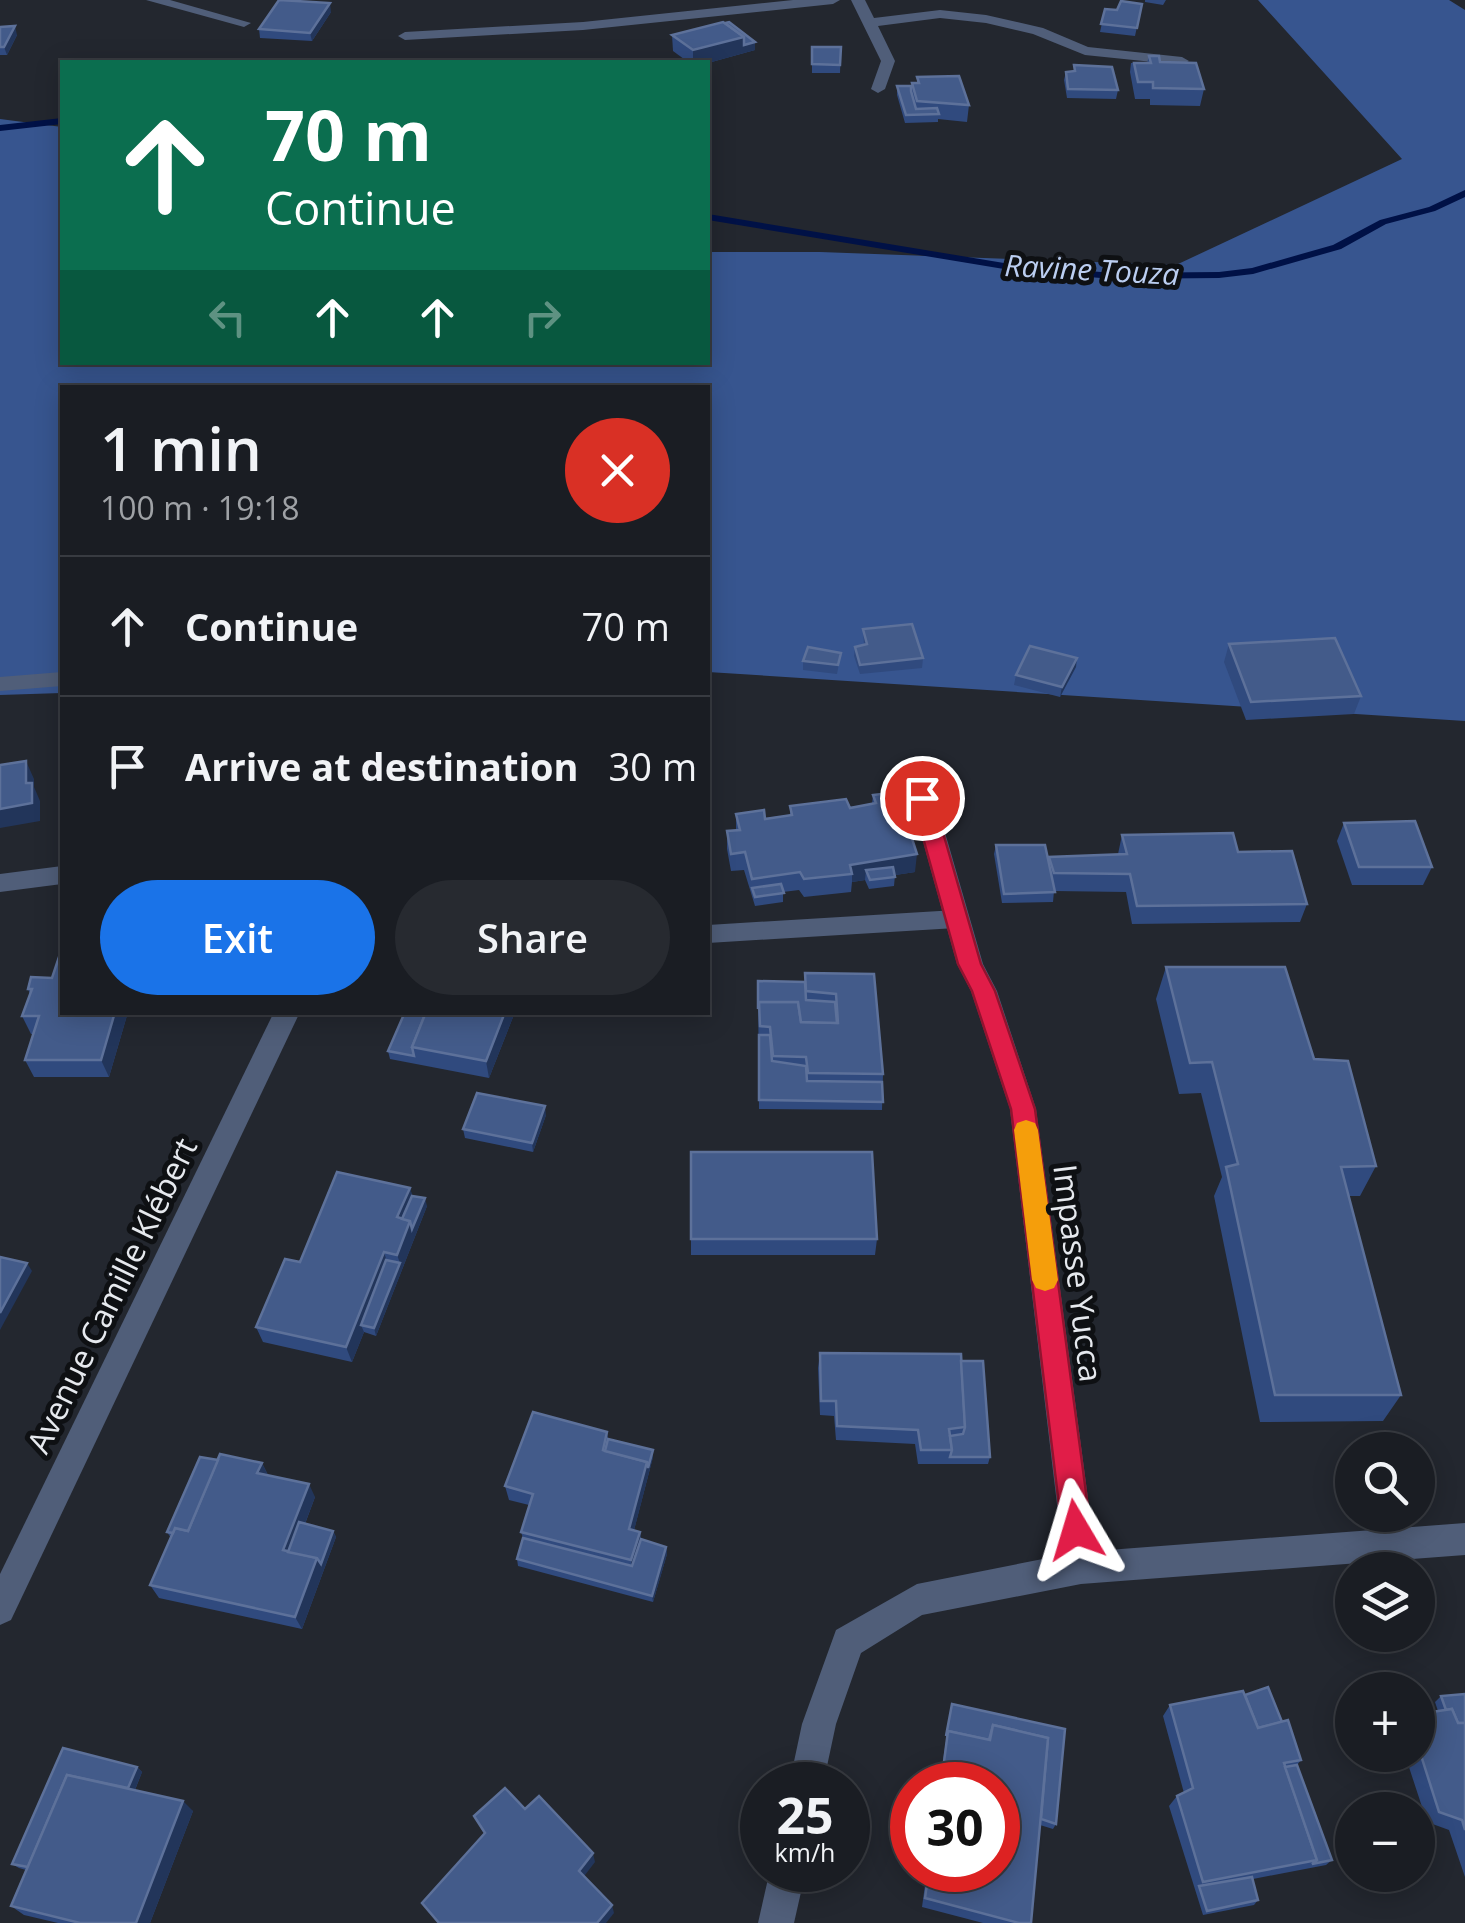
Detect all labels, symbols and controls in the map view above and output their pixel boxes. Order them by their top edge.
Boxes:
text: 70 m [265,86,432,182]
icon: ahead [100,100,230,230]
text: Continue [265,177,456,238]
water label: Ravine Touza [1004,244,1180,294]
icon: left [200,290,255,345]
icon: ahead [305,290,360,345]
icon: ahead [410,290,465,345]
icon: right [515,290,570,345]
text: 1 min [100,407,262,489]
button: close [565,418,670,523]
text: 100 m · 19:18 [100,486,299,529]
icon: ahead [100,599,155,654]
text: Continue [185,600,358,652]
text: 70 m [581,600,670,652]
icon: arrive [100,739,155,794]
text: Arrive at destination [185,740,579,792]
text: 30 m [609,740,697,792]
pin [880,756,965,841]
icon: arrive [895,771,950,826]
button: Exit [100,880,375,995]
button: Share [395,880,670,995]
street label: Avenue Camille Klébert [16,1130,206,1460]
street label: Impasse Yucca [1044,1162,1114,1384]
map controls [1335,1432,1435,1892]
button: search [1335,1432,1435,1532]
position arrow [1024,1478,1128,1582]
button: layers [1335,1552,1435,1652]
button: + [1335,1672,1435,1772]
speed limit sign: 30 [890,1762,1020,1892]
text: 25 [776,1781,834,1849]
button: − [1335,1792,1435,1892]
text: km/h [775,1835,835,1869]

